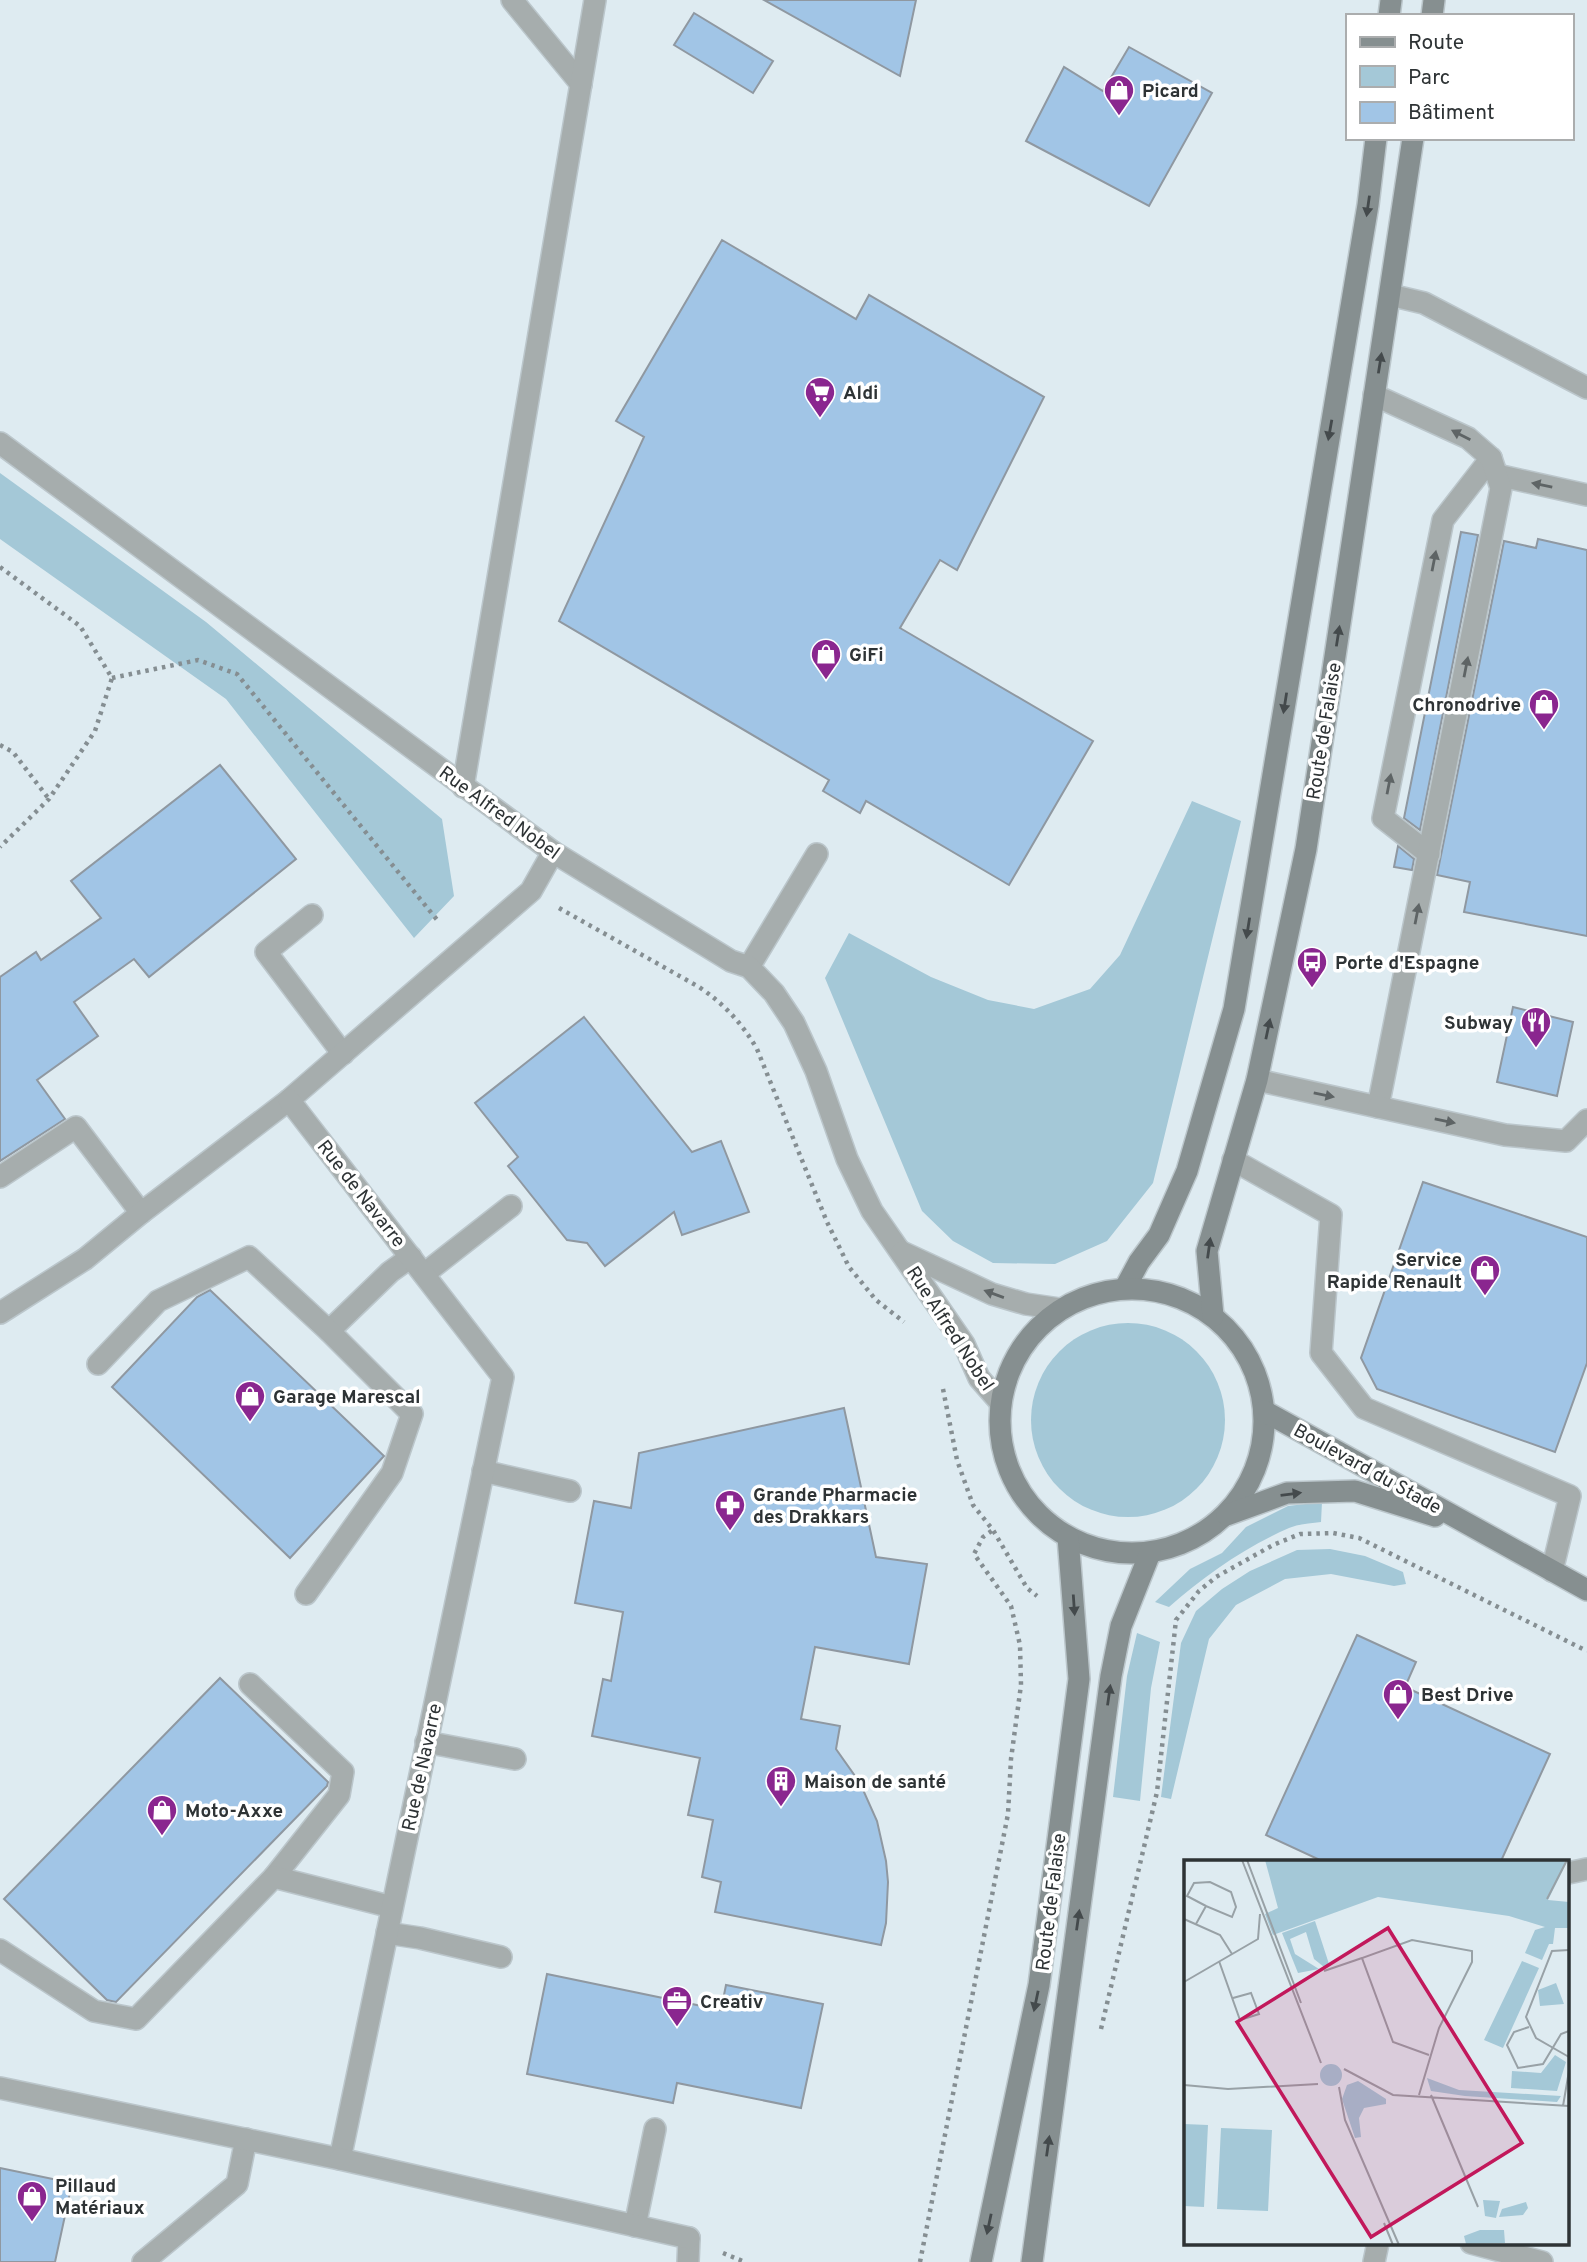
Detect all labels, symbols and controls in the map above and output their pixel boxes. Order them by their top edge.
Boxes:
legend [1346,14,1573,140]
text: Route [1408,30,1464,57]
text: Parc [1408,65,1450,92]
shop icon: Picard [1102,73,1136,117]
place label: Picard [1142,80,1199,104]
text: Bâtiment [1408,100,1495,127]
one-way arrow [1362,195,1373,217]
one-way arrow [1374,352,1385,374]
supermarket icon: Aldi [803,375,837,419]
place label: Aldi [843,382,879,406]
one-way arrow [1324,420,1335,442]
one-way arrow [1451,430,1471,441]
one-way arrow [1531,479,1553,490]
one-way arrow [1429,550,1440,572]
one-way arrow [1333,625,1344,647]
shop icon: GiFi [809,637,843,681]
place label: GiFi [849,644,884,668]
one-way arrow [1460,656,1471,678]
street label: Route de Falaise [1302,661,1348,802]
shop icon: Chronodrive [1527,687,1561,731]
one-way arrow [1279,692,1290,714]
place label: Chronodrive [1412,694,1521,718]
street label: Rue Alfred Nobel [434,762,564,866]
one-way arrow [1384,773,1395,795]
one-way arrow [1411,903,1422,925]
one-way arrow [1242,917,1253,939]
bus stop icon: Porte d'Espagne [1295,945,1329,989]
place label: Porte d'Espagne [1335,952,1479,976]
restaurant icon: Subway [1519,1005,1553,1049]
place label: Subway [1444,1012,1513,1036]
one-way arrow [1262,1018,1273,1040]
one-way arrow [1313,1089,1335,1100]
one-way arrow [1434,1116,1456,1127]
street label: Rue de Navarre [311,1136,410,1253]
one-way arrow [1204,1237,1215,1259]
place label: Service Rapide Renault [1327,1249,1462,1295]
shop icon: Service Rapide Renault [1468,1253,1502,1297]
street label: Rue Alfred Nobel [900,1262,999,1396]
one-way arrow [983,1288,1004,1299]
shop icon: Garage Marescal [233,1379,267,1423]
place label: Garage Marescal [273,1386,421,1410]
street label: Boulevard du Stade [1289,1419,1445,1520]
place label: Grande Pharmacie des Drakkars [753,1484,917,1530]
pharmacy icon: Grande Pharmacie des Drakkars [713,1488,747,1532]
one-way arrow [1280,1488,1302,1499]
one-way arrow [1068,1595,1079,1617]
shop icon: Best Drive [1381,1677,1415,1721]
one-way arrow [1103,1684,1114,1706]
place label: Best Drive [1421,1684,1514,1708]
street label: Rue de Navarre [398,1701,448,1833]
building icon: Maison de santé [764,1764,798,1808]
place label: Maison de santé [804,1771,946,1795]
shop icon: Moto-Axxe [145,1793,179,1837]
place label: Moto-Axxe [185,1800,283,1824]
street label: Route de Falaise [1032,1832,1072,1972]
inset map [1184,1860,1570,2244]
one-way arrow [1073,1909,1084,1931]
office icon: Creativ [660,1984,694,2028]
one-way arrow [1030,1990,1041,2012]
place label: Creativ [700,1991,764,2015]
one-way arrow [1043,2135,1054,2157]
place label: Pillaud Matériaux [55,2175,145,2221]
shop icon: Pillaud Matériaux [15,2179,49,2223]
one-way arrow [984,2213,995,2235]

